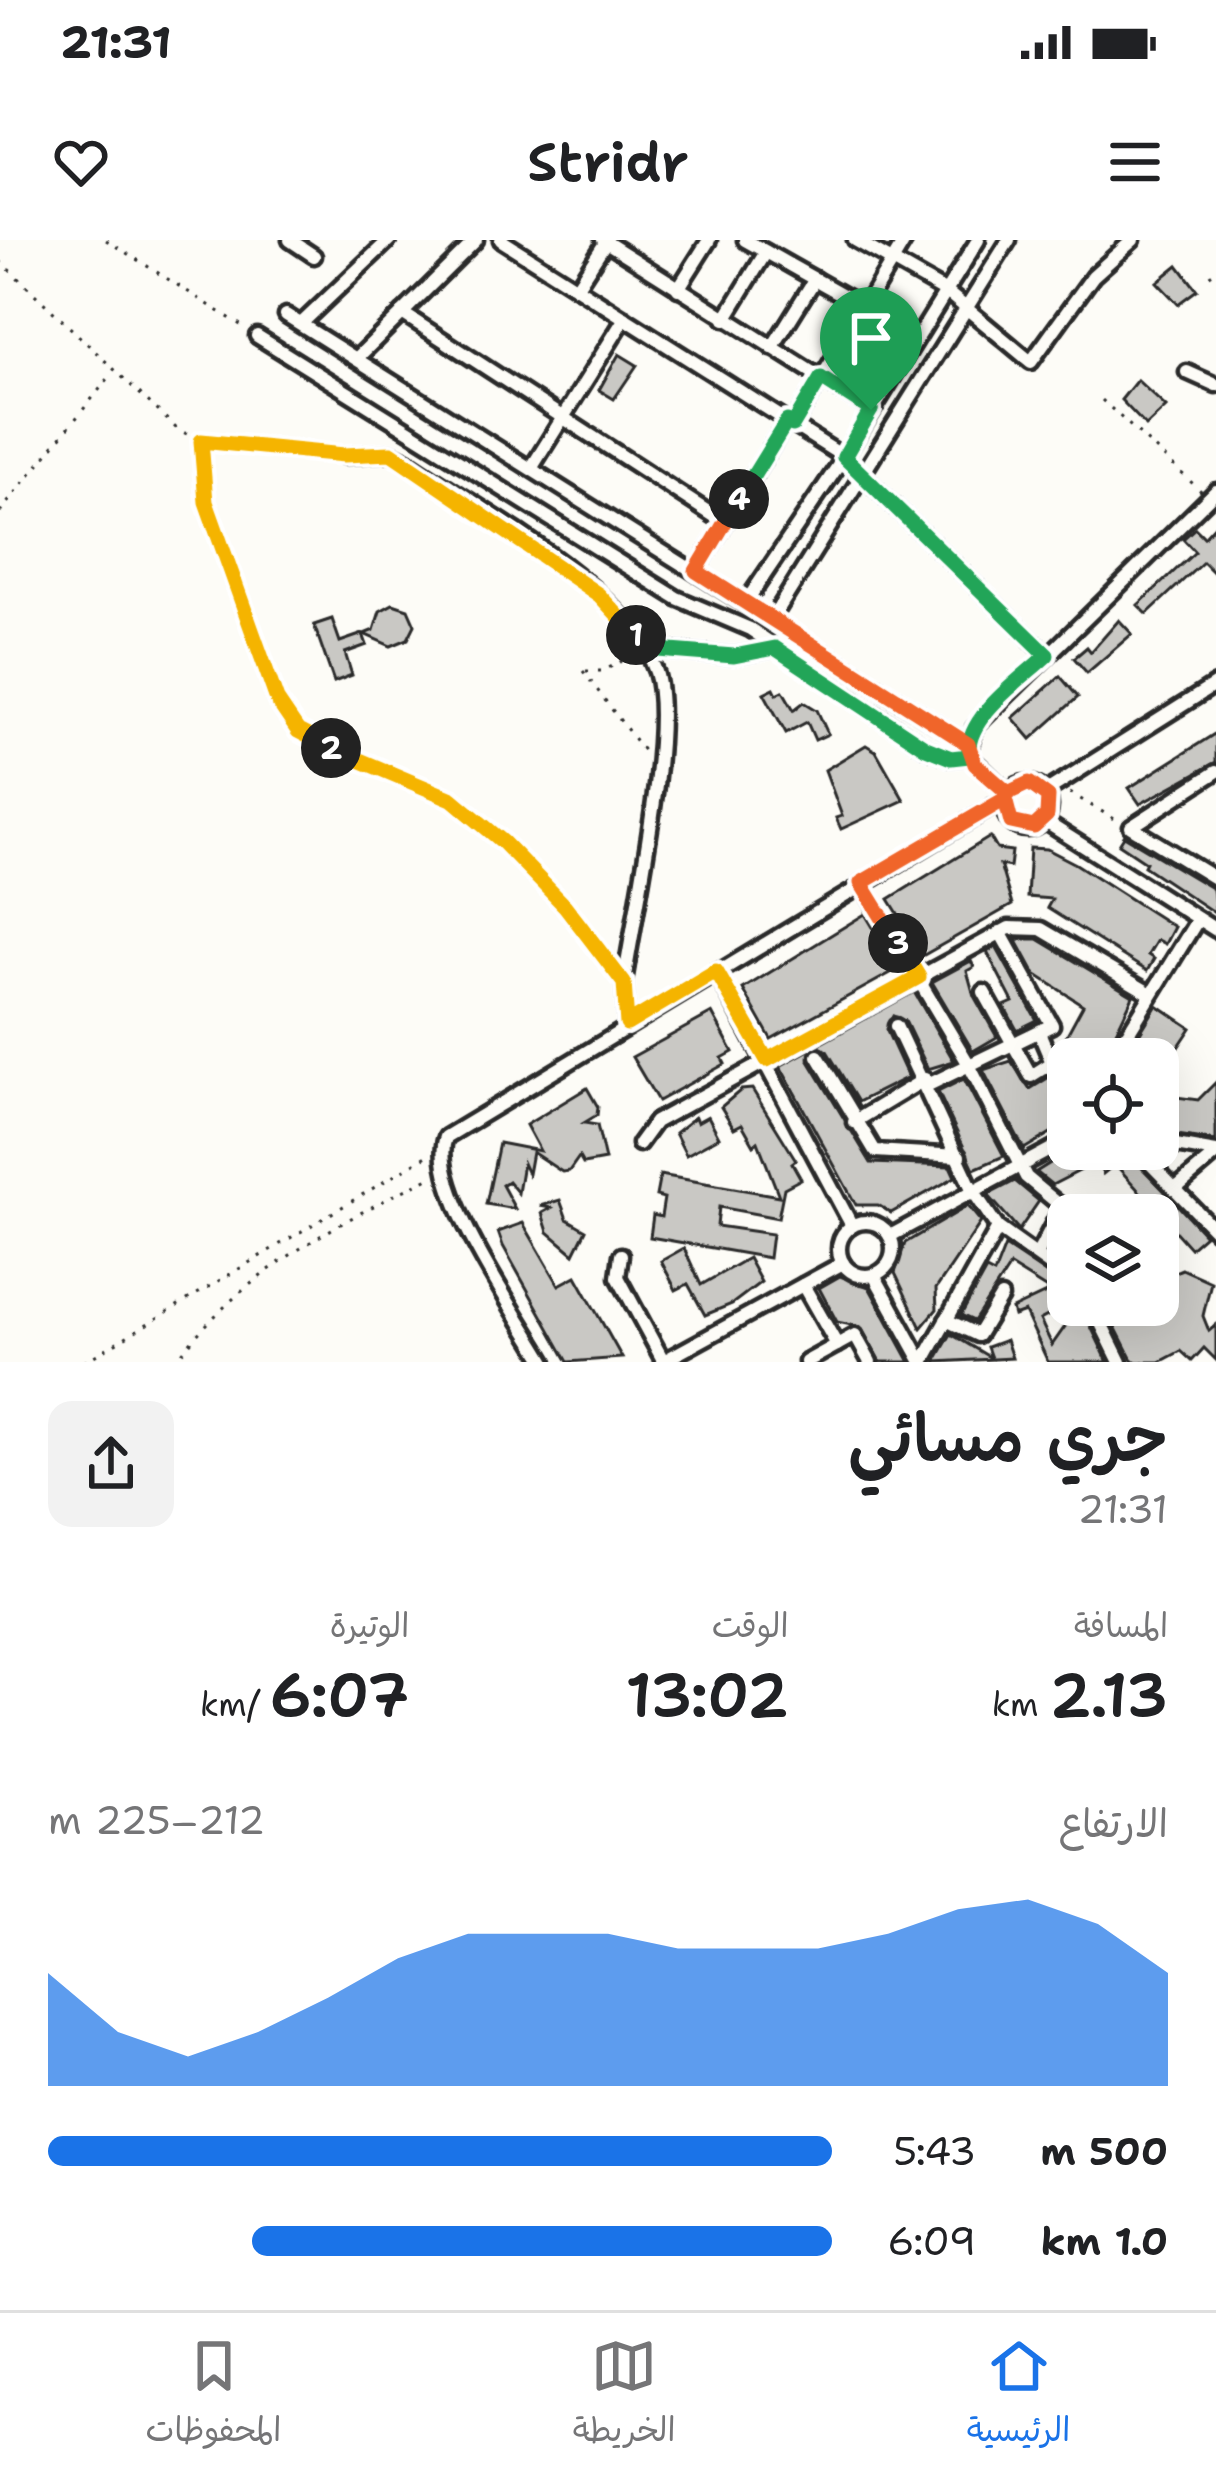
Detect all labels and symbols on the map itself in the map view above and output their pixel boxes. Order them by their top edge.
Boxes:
pin [820,287,922,410]
pin: 4 [709,469,769,529]
pin: 1 [606,605,666,665]
pin: 2 [301,718,361,778]
pin: 3 [868,913,928,973]

